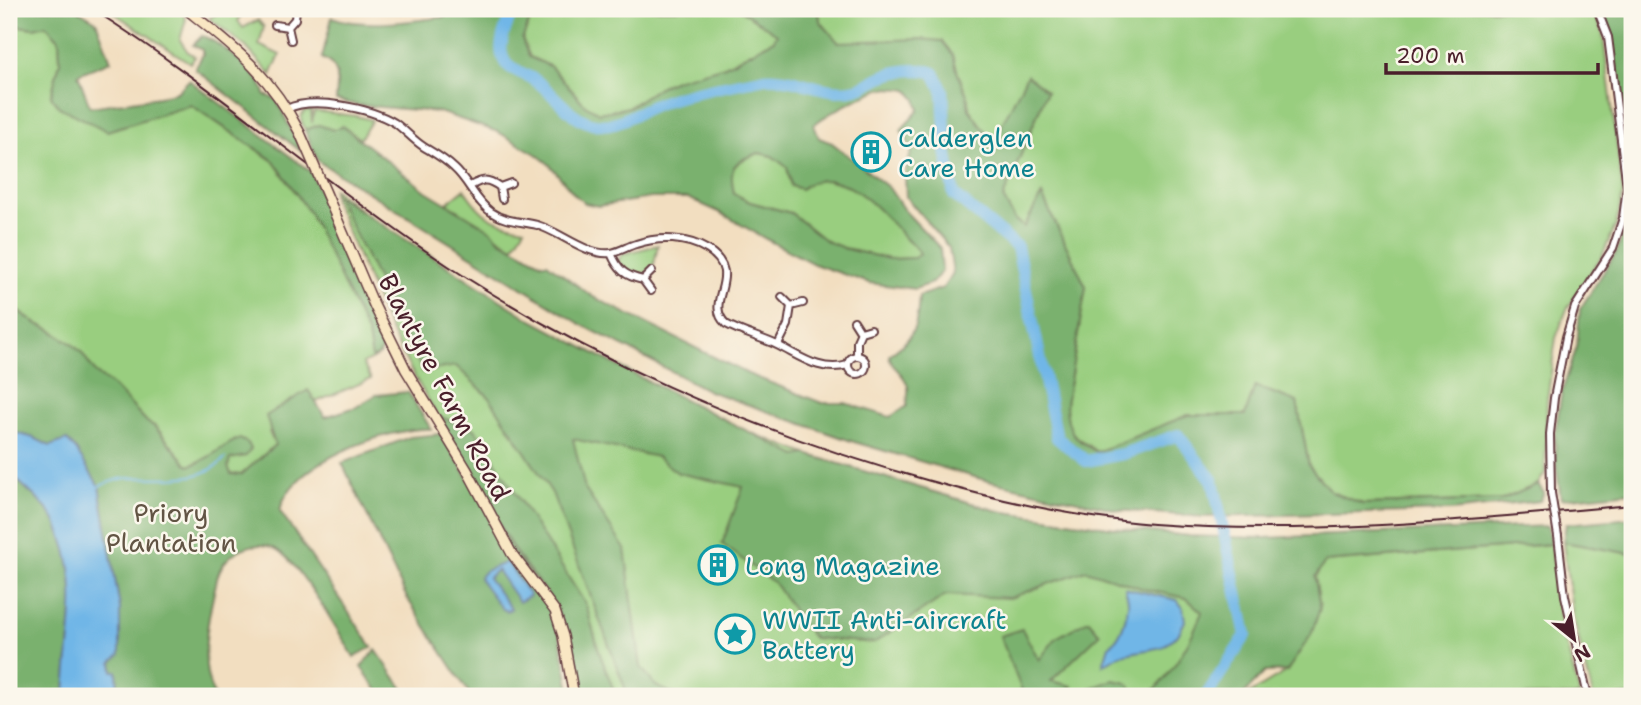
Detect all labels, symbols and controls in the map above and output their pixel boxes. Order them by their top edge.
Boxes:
scale bar [1386,32,1597,76]
text: 200 m [1396,42,1465,70]
place label: Calderglen Care Home [898,120,1035,185]
building icon: Calderglen Care Home [850,131,892,173]
street label: Blantyre Farm Road [370,267,520,507]
park label: Priory Plantation [106,495,236,560]
building icon: Long Magazine [697,544,739,586]
place label: Long Magazine [745,548,940,583]
place label: WWII Anti-aircraft Battery [762,602,1007,667]
north arrow [1540,604,1610,674]
place icon: WWII Anti-aircraft Battery [714,613,756,655]
text: N [1569,639,1595,668]

